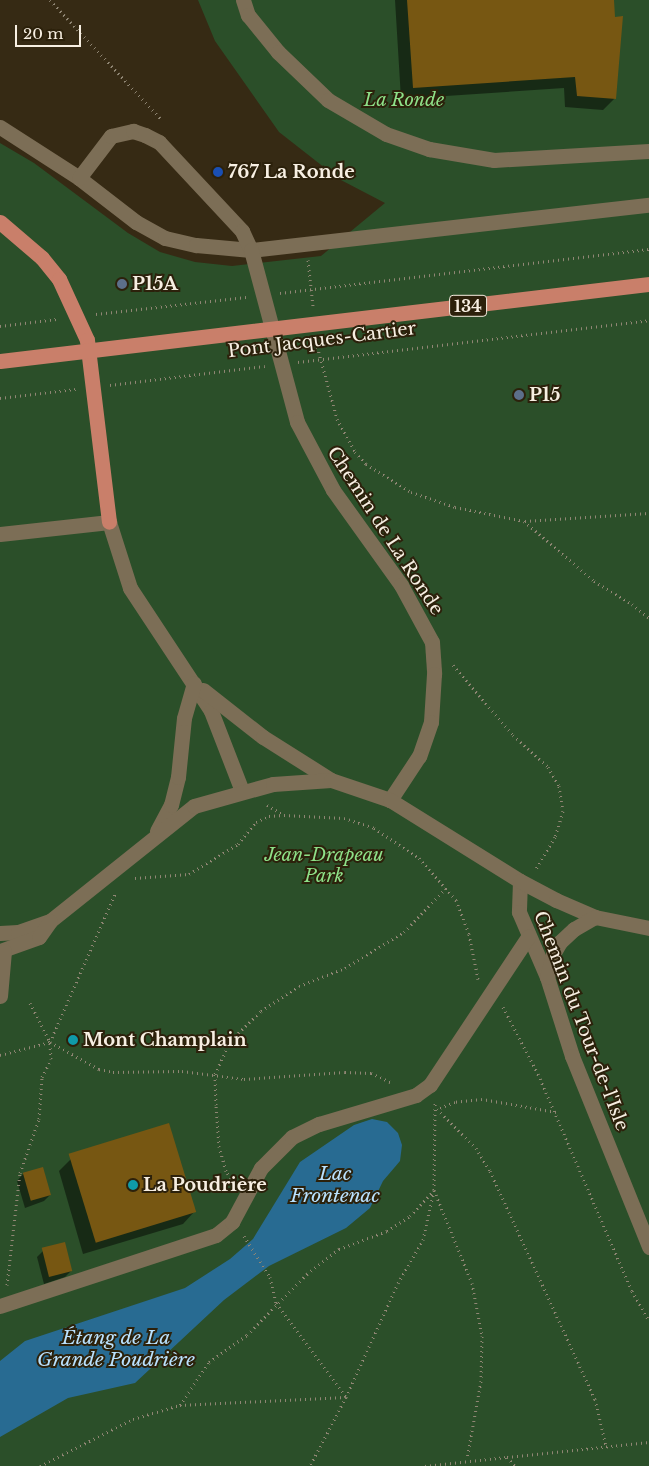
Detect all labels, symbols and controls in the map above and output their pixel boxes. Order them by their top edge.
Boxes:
scale bar [18,15,84,47]
text: 20 m [23,24,63,43]
park label: La Ronde [364,89,444,111]
place label: 767 La Ronde [228,161,355,183]
marker: 767 La Ronde [212,166,224,178]
place label: P15A [132,273,178,295]
marker: P15A [116,278,128,290]
road number: 134 [448,292,488,320]
street label: Pont Jacques-Cartier [227,318,417,362]
place label: P15 [529,384,560,406]
marker: P15 [513,389,525,401]
street label: Chemin de La Ronde [322,443,448,619]
park label: Jean-Drapeau Park [264,845,384,888]
street label: Chemin du Tour-de-l'Isle [529,908,633,1134]
place label: Mont Champlain [83,1029,247,1051]
marker: Mont Champlain [67,1034,79,1046]
water label: Lac Frontenac [290,1163,380,1207]
place label: La Poudrière [143,1174,267,1196]
marker: La Poudrière [127,1179,139,1191]
water label: Étang de La Grande Poudrière [37,1327,195,1371]

